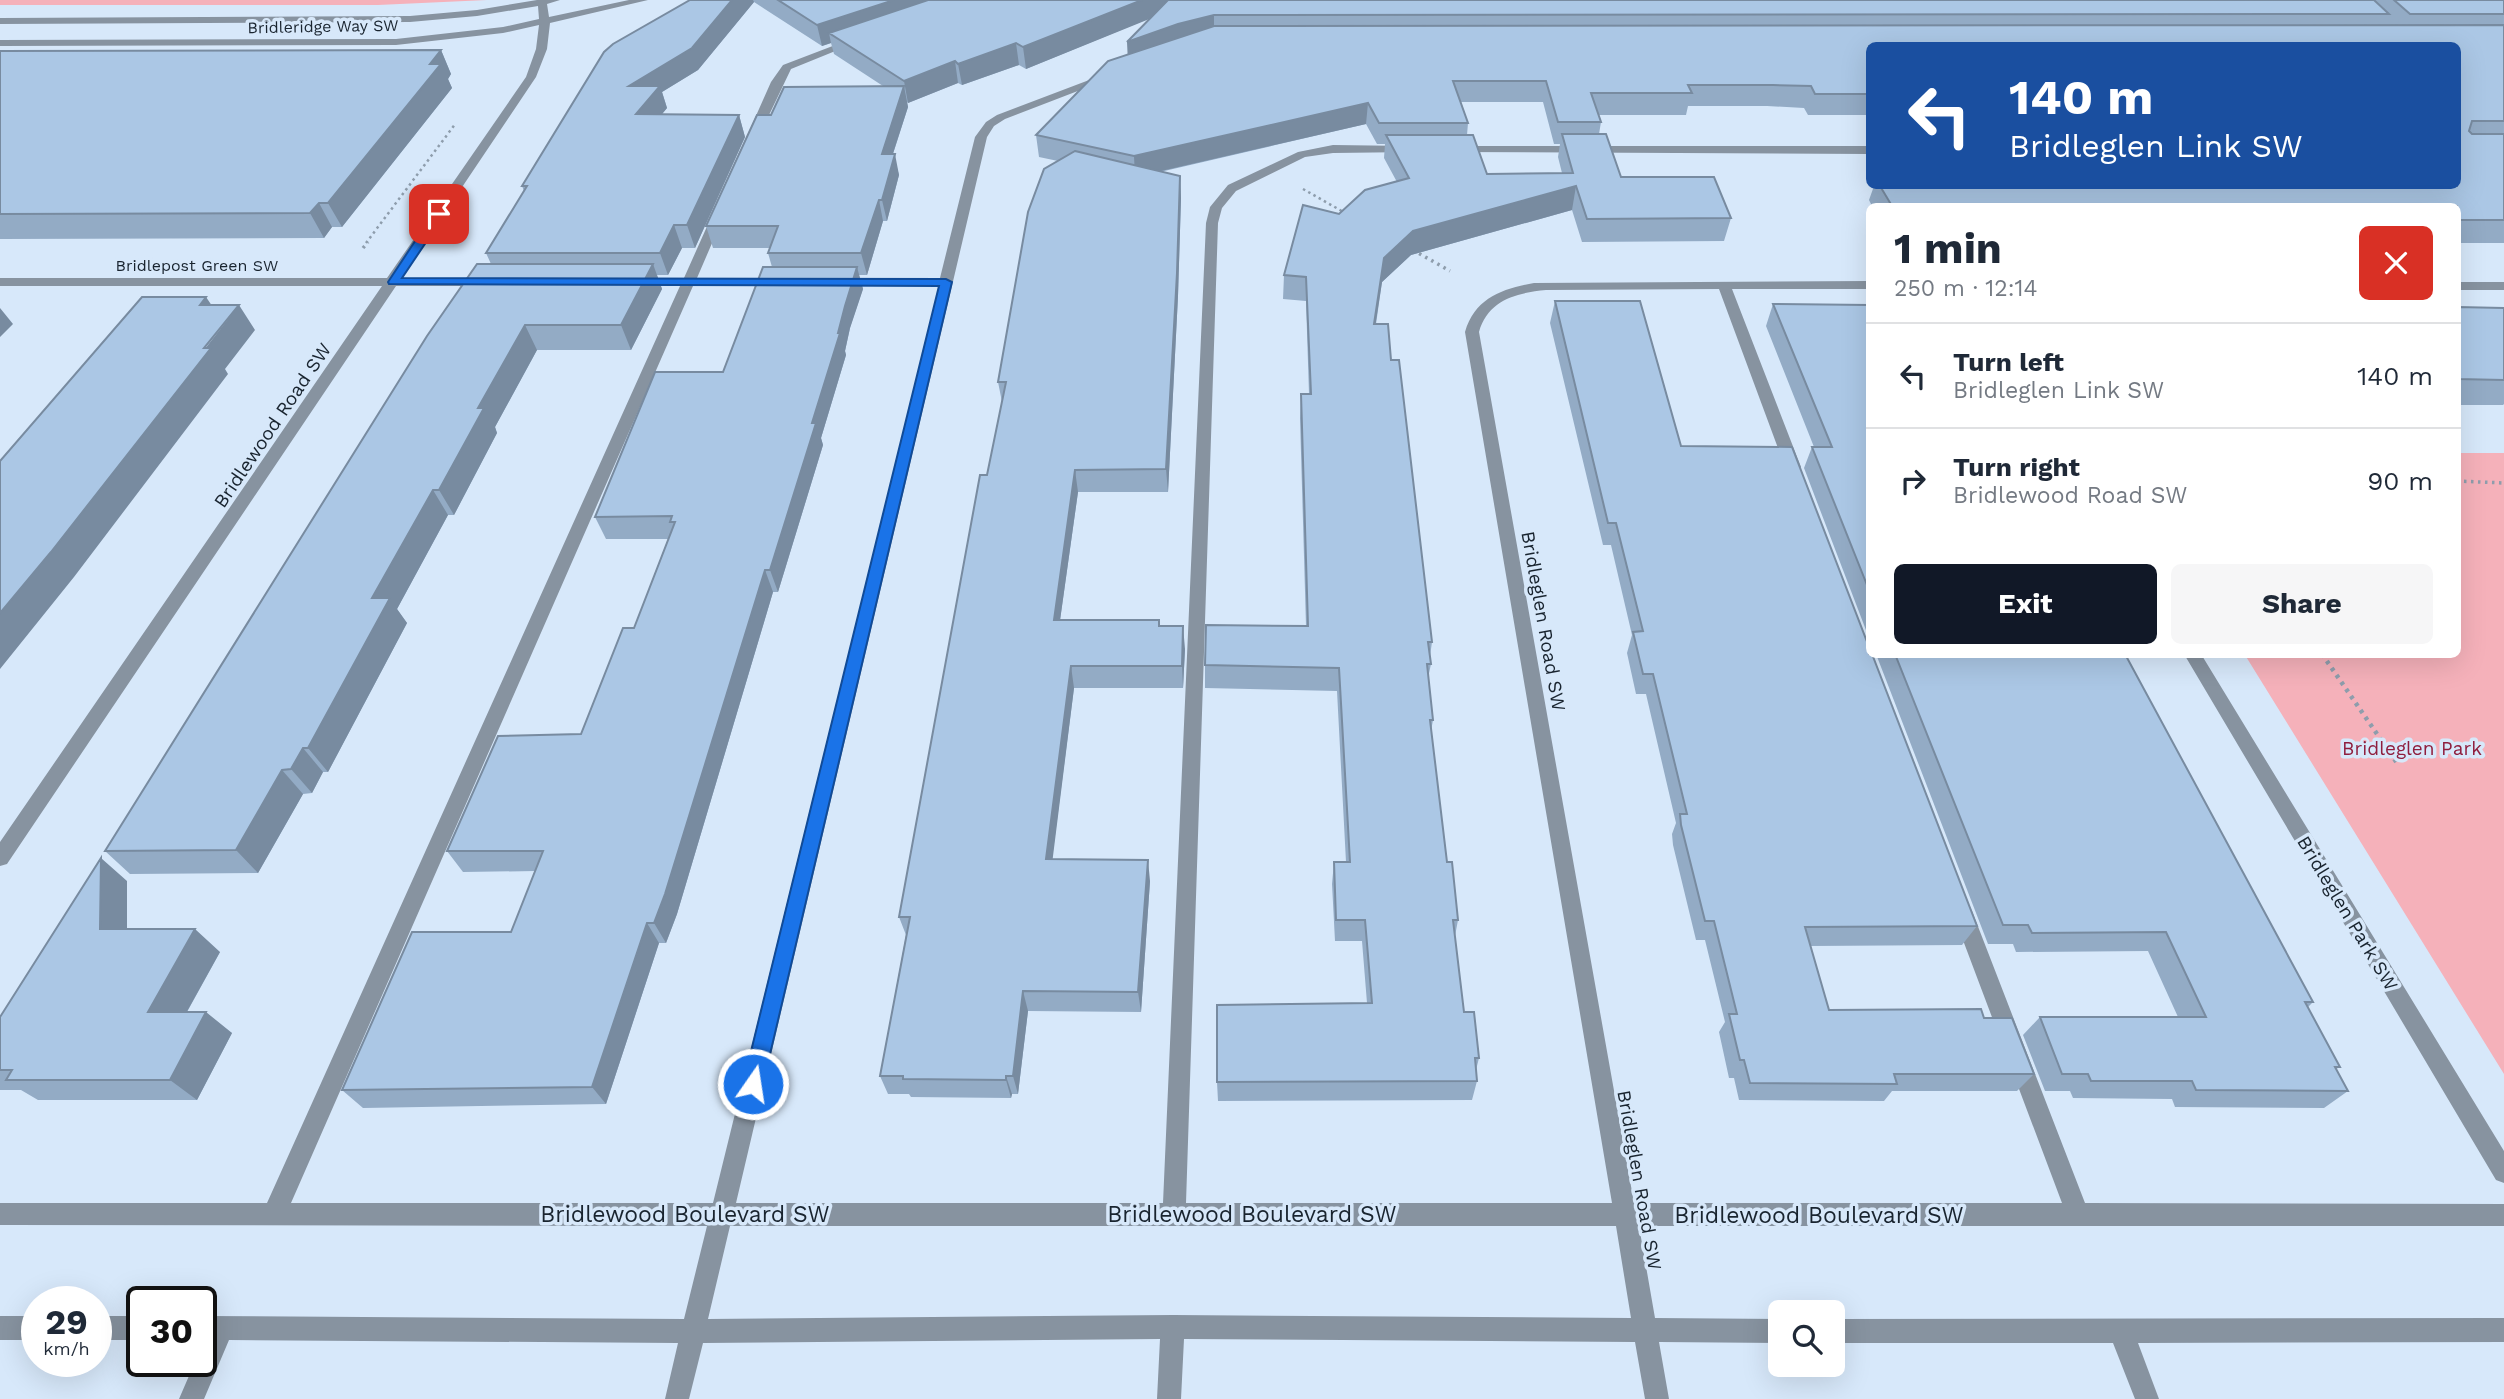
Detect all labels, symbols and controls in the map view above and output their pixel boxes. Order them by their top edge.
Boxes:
street label: Bridleridge Way SW [247,16,399,37]
text: 140 m [2009,68,2153,126]
icon: left [1894,70,1985,161]
text: Bridleglen Link SW [2009,127,2303,165]
pin [409,184,469,244]
icon: arrive [420,195,458,233]
text: 1 min [1894,224,2002,273]
button: close [2359,226,2433,300]
street label: Bridlepost Green SW [116,256,278,275]
text: 250 m · 12:14 [1894,275,2038,302]
street label: Bridlewood Road SW [209,339,336,512]
text: Turn left [1953,347,2064,377]
icon: left [1894,357,1932,395]
text: 140 m [2357,361,2433,391]
text: Bridleglen Link SW [1953,377,2164,404]
text: Turn right [1953,452,2080,482]
icon: right [1894,462,1932,500]
text: 90 m [2367,466,2433,496]
text: Bridlewood Road SW [1953,482,2187,509]
street label: Bridleglen Road SW [1516,529,1571,713]
button: Exit [1894,564,2157,644]
button: Share [2171,564,2433,644]
park label: Bridleglen Park [2342,737,2482,760]
street label: Bridleglen Park SW [2292,832,2403,995]
position arrow [716,1047,790,1121]
street label: Bridleglen Road SW [1612,1088,1667,1272]
street label: Bridlewood Boulevard SW [540,1201,830,1228]
street label: Bridlewood Boulevard SW [1107,1201,1397,1228]
street label: Bridlewood Boulevard SW [1674,1202,1964,1229]
speed limit sign: 30 [126,1286,217,1377]
map controls [1768,1300,1845,1377]
button: search [1768,1300,1845,1377]
text: 29 [45,1301,88,1343]
text: km/h [43,1338,90,1359]

